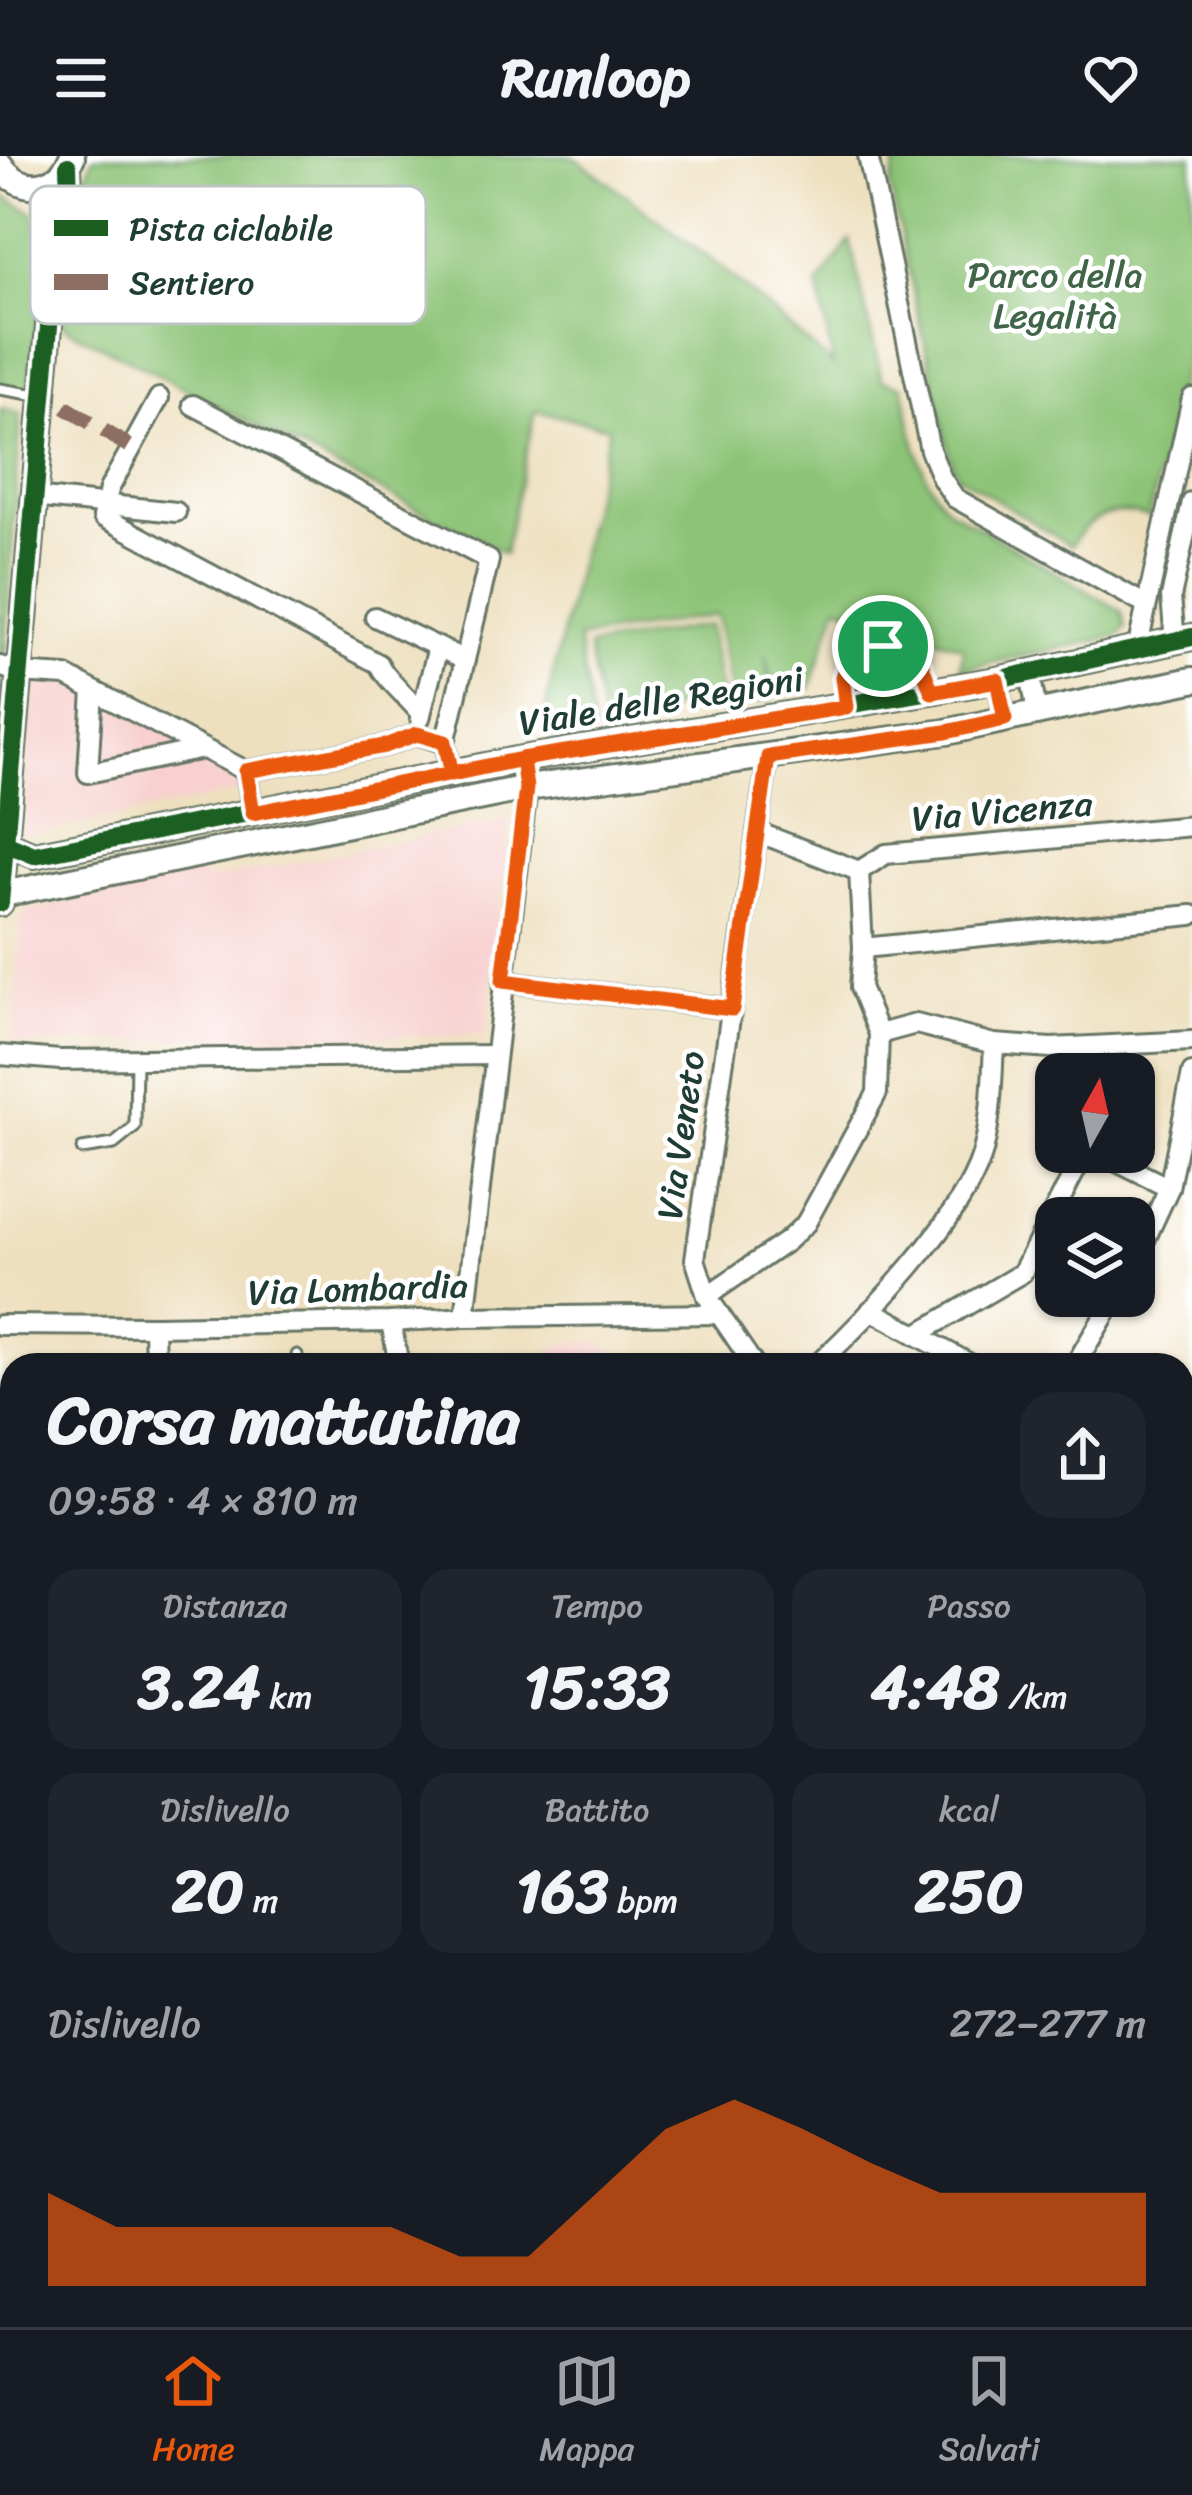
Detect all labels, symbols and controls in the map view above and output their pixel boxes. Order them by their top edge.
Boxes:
text: Runloop [502,30,690,126]
icon: menu [48,45,114,111]
icon: heart [1078,45,1144,111]
legend [30,186,426,324]
text: Pista ciclabile [129,200,333,258]
park label: Parco della Legalità [967,243,1143,348]
text: Sentiero [129,254,254,312]
pin [832,595,934,697]
icon: arrive [850,613,916,679]
street label: Viale delle Regioni [514,647,809,755]
street label: Via Vicenza [909,771,1096,851]
street label: Via Veneto [638,1047,724,1223]
north arrow [1035,1053,1155,1173]
map controls [1035,1053,1155,1317]
button: layers [1035,1197,1155,1317]
street label: Via Lombardia [247,1253,469,1325]
text: Corsa mattutina [48,1362,520,1479]
button: share [1020,1392,1146,1518]
text: 09:58 · 4 × 810 m [48,1466,358,1535]
text: Distanza [162,1577,288,1635]
text: Tempo [551,1577,643,1635]
text: Passo [927,1577,1011,1635]
text: 3.24 [138,1635,261,1741]
text: 15:33 [524,1635,670,1741]
text: 4:48 [870,1635,1000,1741]
text: km [261,1668,312,1726]
text: /km [1000,1668,1068,1726]
text: Dislivello [160,1781,290,1839]
text: Battito [545,1781,649,1839]
text: kcal [939,1781,999,1839]
text: 20 [172,1839,244,1945]
text: 163 [516,1839,609,1945]
text: 250 [914,1839,1024,1945]
text: m [244,1872,278,1930]
text: bpm [609,1872,678,1930]
text: Dislivello [48,1989,201,2058]
text: 272–277 m [949,1989,1146,2058]
tab: Home [152,2348,235,2478]
tab: Mappa [539,2348,634,2478]
tab: Salvati [939,2348,1040,2478]

